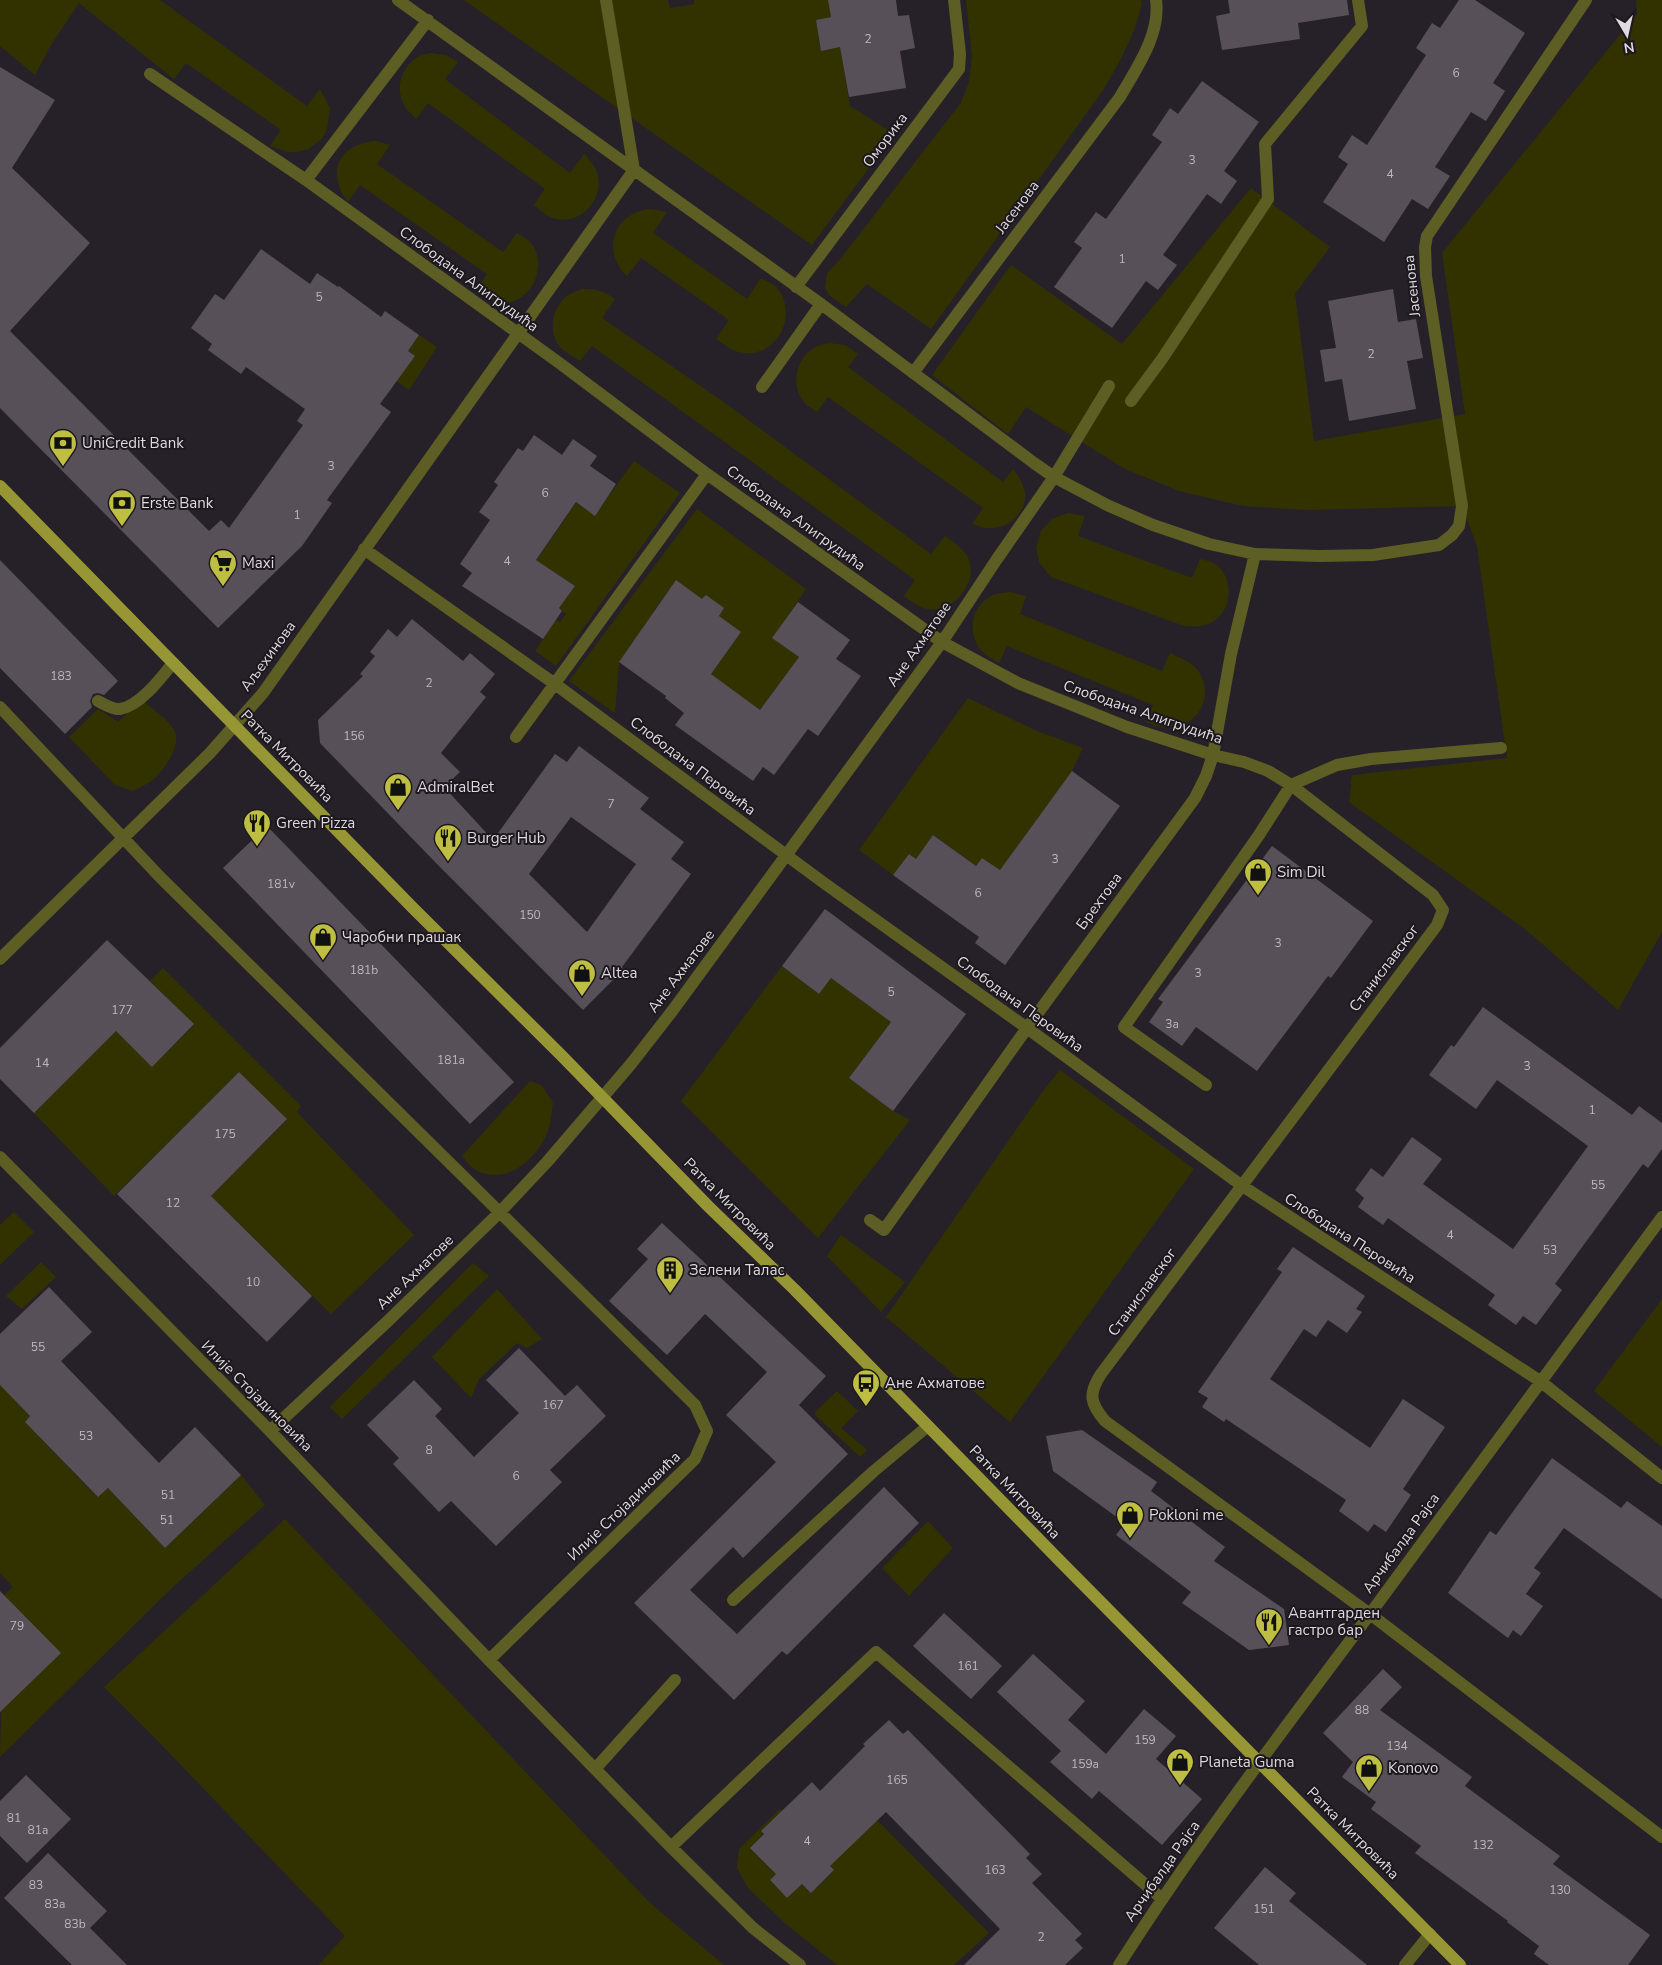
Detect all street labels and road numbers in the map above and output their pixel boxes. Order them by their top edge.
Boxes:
street label: Оморика [858,109,912,171]
street label: Јасенова [990,176,1044,238]
street label: Слободана Алигрудића [395,222,543,336]
street label: Јасенова [1399,254,1425,319]
street label: Слободана Алигрудића [722,461,870,575]
street label: Ане Ахматове [882,597,956,691]
street label: Аљехинова [236,617,300,695]
street label: Слободана Алигрудића [1061,675,1225,749]
street label: Ратка Митровића [236,705,338,807]
street label: Слободана Перовића [626,712,760,820]
street label: Брехтова [1071,868,1127,934]
street label: Станиславског [1345,920,1424,1016]
street label: Ане Ахматове [643,925,719,1017]
street label: Слободана Перовића [952,951,1088,1057]
street label: Ратка Митровића [679,1153,781,1255]
street label: Слободана Перовића [1281,1188,1419,1288]
street label: Ане Ахматове [372,1230,458,1314]
street label: Станиславског [1103,1244,1181,1340]
street label: Илије Стојадиновића [197,1336,317,1456]
street label: Ратка Митровића [965,1441,1065,1543]
street label: Илије Стојадиновића [563,1447,685,1565]
street label: Арчибалда Рајса [1358,1489,1444,1597]
street label: Ратка Митровића [1302,1782,1404,1884]
street label: Арчибалда Рајса [1120,1816,1204,1926]

